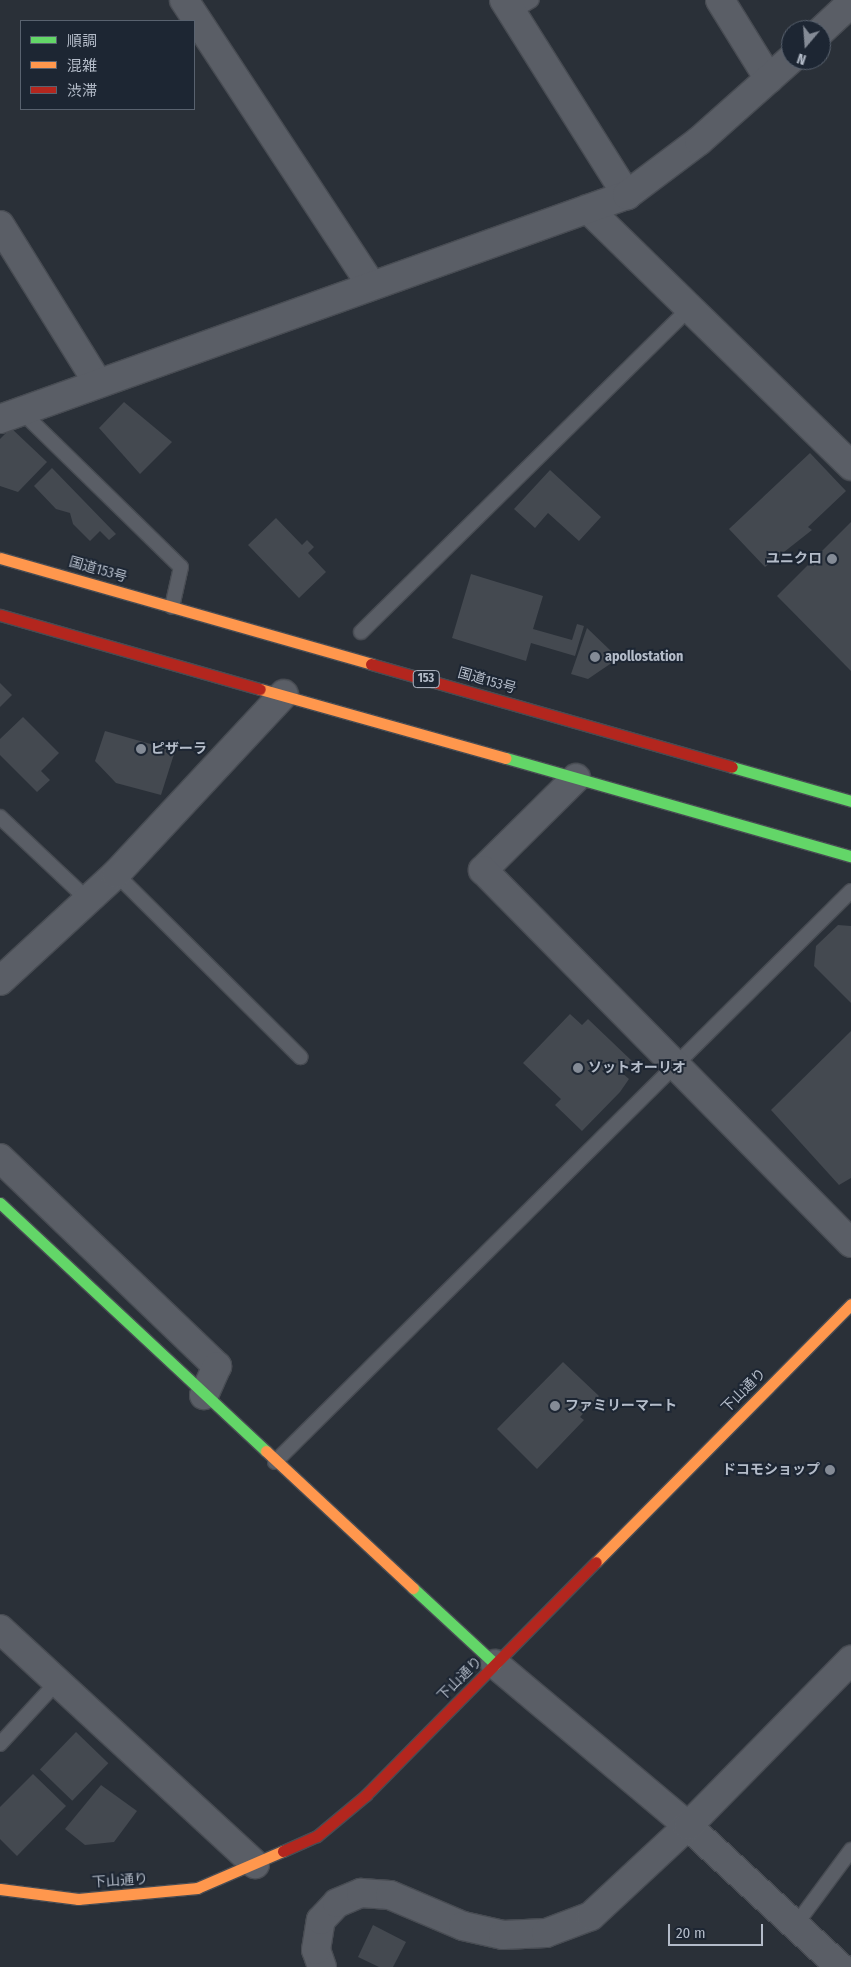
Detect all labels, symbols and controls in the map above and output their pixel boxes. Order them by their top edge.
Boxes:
legend [20,20,195,110]
north arrow [781,20,831,70]
text: 順調 [67,32,97,50]
text: N [795,49,808,68]
text: 混雑 [67,57,97,75]
text: 渋滞 [67,82,97,100]
place label: ユニクロ [766,551,822,567]
marker: ユニクロ [826,553,838,565]
street label: 国道153号 [67,554,129,586]
place label: apollostation [605,649,683,665]
marker: apollostation [589,651,601,663]
street label: 国道153号 [456,665,518,697]
road number: 153 [412,670,440,689]
place label: ピザーラ [151,741,207,757]
marker: ピザーラ [135,743,147,755]
place label: ソットオーリオ [588,1060,686,1076]
marker: ソットオーリオ [572,1062,584,1074]
street label: 下山通り [718,1365,770,1417]
place label: ファミリーマート [565,1398,677,1414]
marker: ファミリーマート [549,1400,561,1412]
place label: ドコモショップ [722,1462,820,1478]
marker: ドコモショップ [824,1464,836,1476]
street label: 下山通り [434,1653,486,1705]
street label: 下山通り [91,1871,149,1891]
scale bar [671,1914,766,1946]
text: 20 m [676,1924,706,1942]

